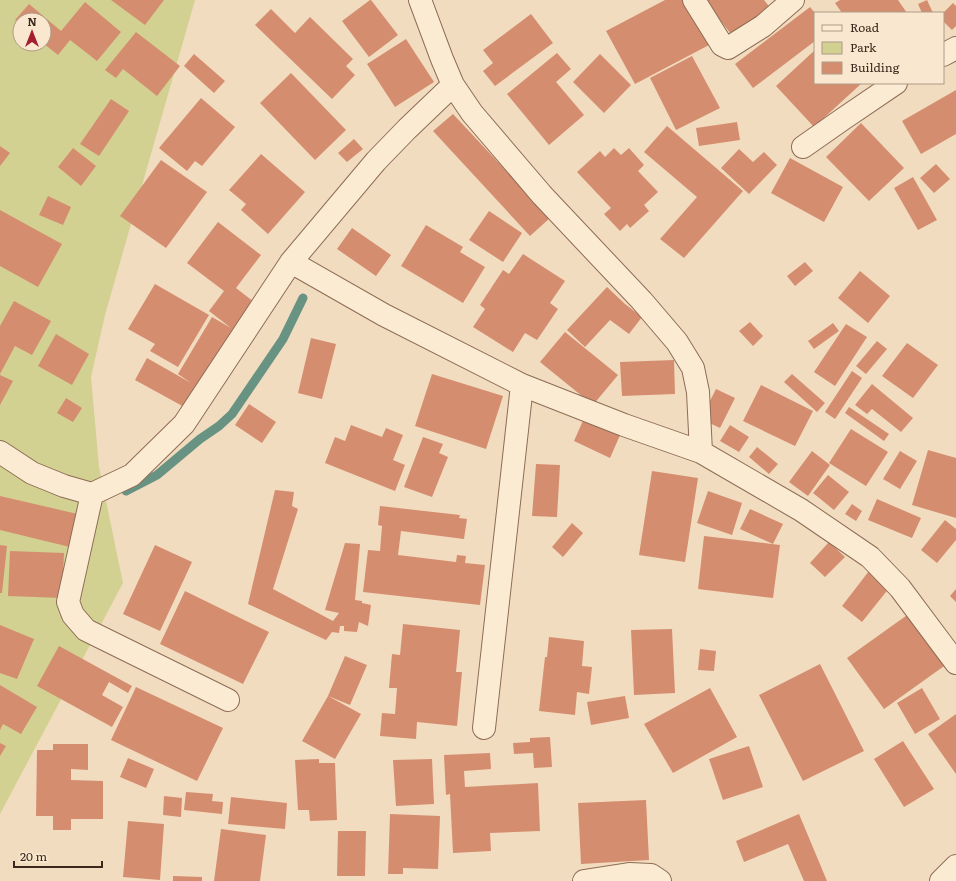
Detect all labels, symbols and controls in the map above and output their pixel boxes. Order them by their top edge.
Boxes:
north arrow [12,12,52,52]
legend [814,12,944,84]
text: N [27,13,37,29]
text: Road [850,18,880,36]
text: Park [850,38,877,56]
text: Building [850,58,900,76]
scale bar [14,843,102,869]
text: 20 m [20,847,47,865]

